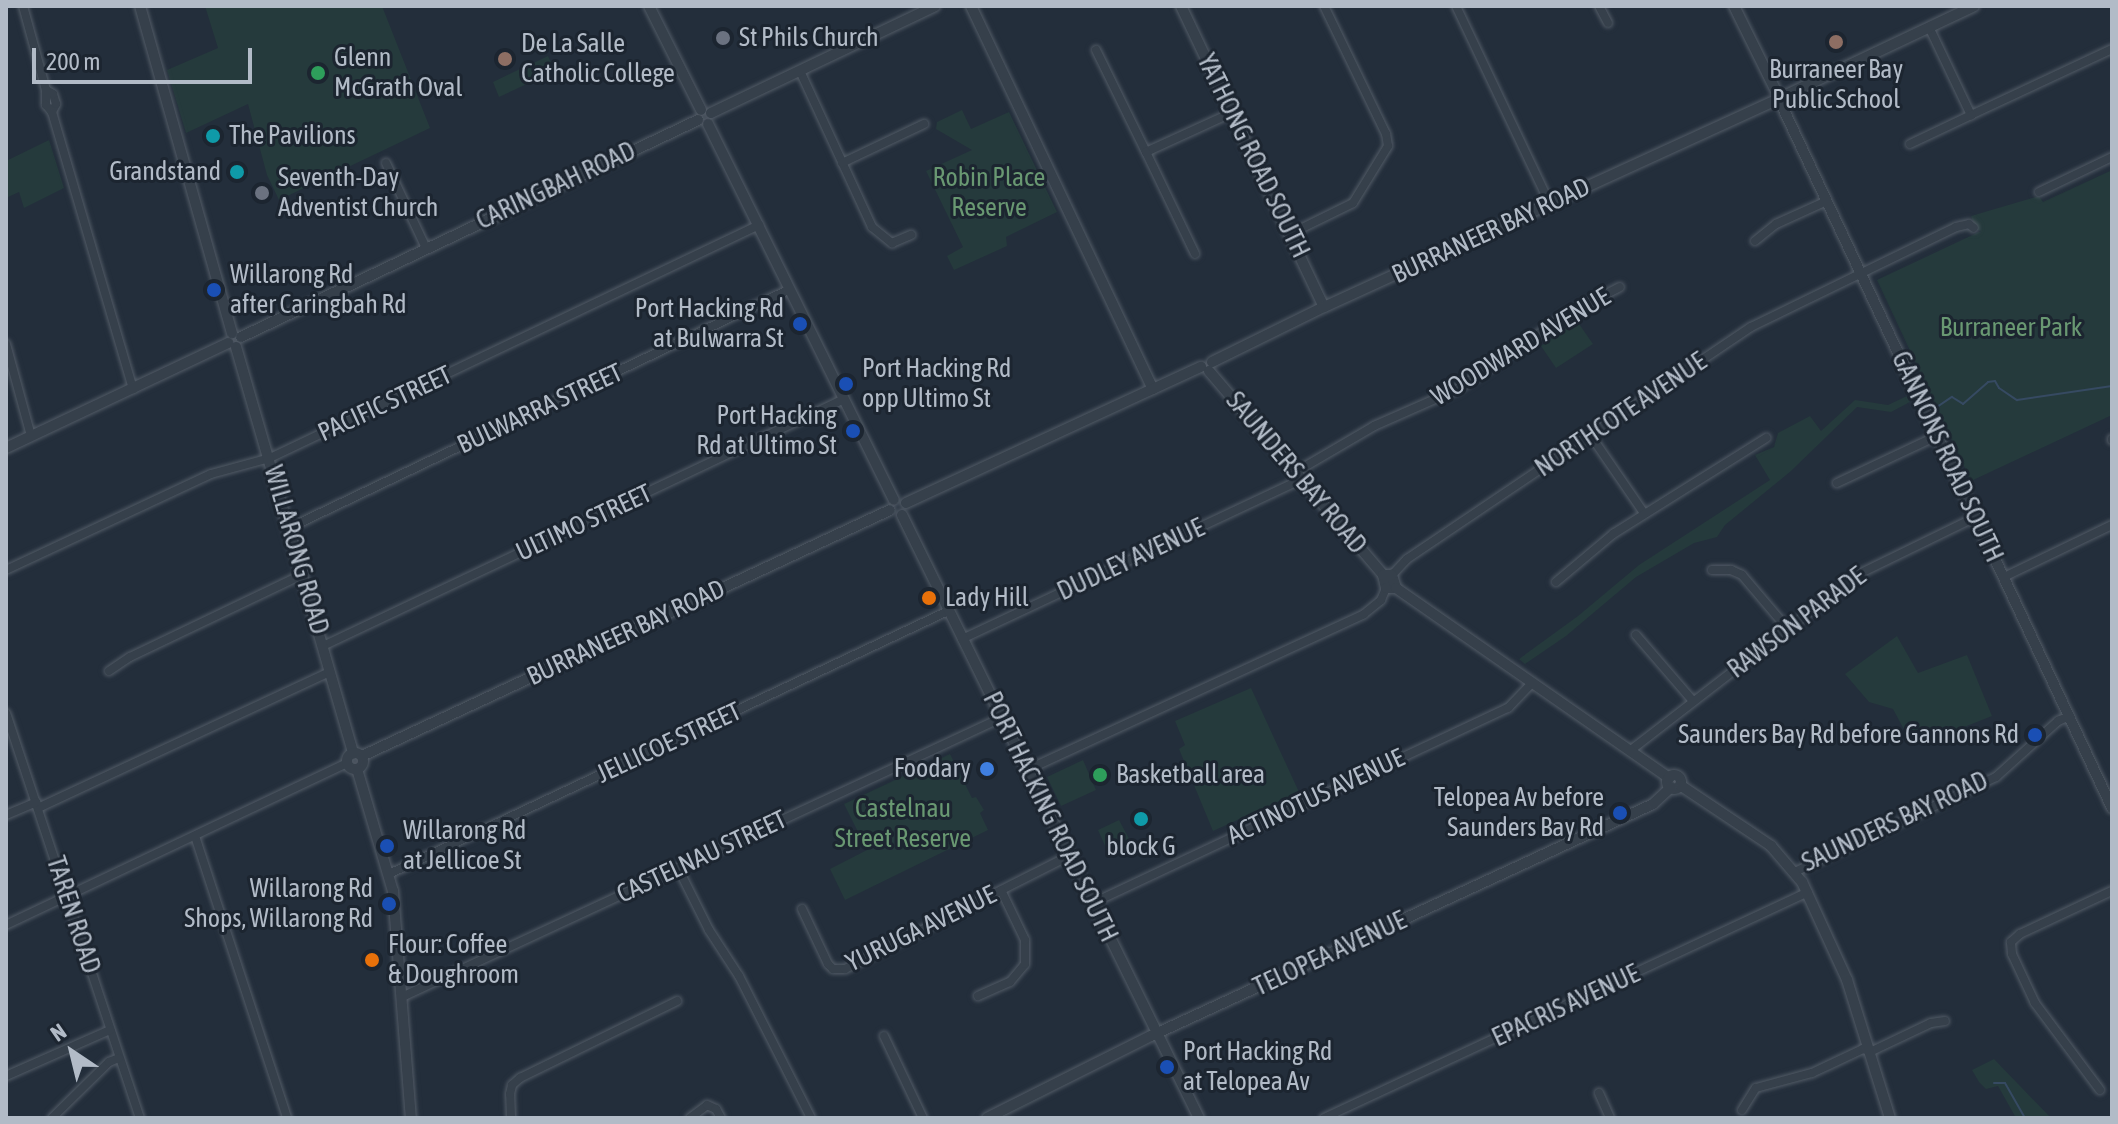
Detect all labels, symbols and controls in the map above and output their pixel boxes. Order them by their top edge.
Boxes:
place label: St Phils Church [739,22,879,54]
place label: De La Salle Catholic College [521,28,675,90]
marker: St Phils Church [714,29,732,47]
scale bar [36,32,256,82]
marker: Burraneer Bay Public School [1827,33,1845,51]
place label: Glenn McGrath Oval [334,42,462,104]
text: 200 m [46,48,100,75]
street label: YATHONG ROAD SOUTH [1190,49,1316,263]
marker: De La Salle Catholic College [496,50,514,68]
place label: Burraneer Bay Public School [1769,54,1903,116]
marker: Glenn McGrath Oval [309,64,327,82]
place label: The Pavilions [229,120,356,152]
marker: The Pavilions [204,127,222,145]
street label: CARINGBAH ROAD [471,135,641,237]
place label: Grandstand [109,156,221,188]
place label: Seventh-Day Adventist Church [278,162,438,224]
park label: Robin Place Reserve [933,162,1045,224]
marker: Grandstand [228,163,246,181]
street label: BURRANEER BAY ROAD [1387,172,1595,290]
marker: Seventh-Day Adventist Church [253,184,271,202]
place label: Willarong Rd after Caringbah Rd [230,259,407,320]
marker: Willarong Rd after Caringbah Rd [205,281,223,299]
street label: WOODWARD AVENUE [1426,281,1616,413]
place label: Port Hacking Rd at Bulwarra St [635,293,784,354]
park label: Burraneer Park [1940,312,2082,344]
marker: Port Hacking Rd at Bulwarra St [791,315,809,333]
street label: NORTHCOTE AVENUE [1529,346,1713,484]
street label: GANNONS ROAD SOUTH [1884,347,2010,567]
place label: Port Hacking Rd opp Ultimo St [862,353,1011,414]
street label: BULWARRA STREET [452,357,628,461]
street label: PACIFIC STREET [313,359,457,449]
marker: Port Hacking Rd opp Ultimo St [837,375,855,393]
street label: SAUNDERS BAY ROAD [1219,386,1373,560]
place label: Port Hacking Rd at Ultimo St [696,400,837,462]
marker: Port Hacking Rd at Ultimo St [844,422,862,440]
street label: WILLARONG ROAD [257,462,335,638]
street label: ULTIMO STREET [511,478,657,568]
street label: DUDLEY AVENUE [1053,512,1209,608]
street label: RAWSON PARADE [1722,561,1872,685]
street label: BURRANEER BAY ROAD [522,574,730,692]
place label: Lady Hill [945,582,1029,614]
marker: Lady Hill [920,589,938,607]
street label: PORT HACKING ROAD SOUTH [976,687,1124,947]
street label: JELLICOE STREET [592,696,746,790]
place label: Saunders Bay Rd before Gannons Rd [1678,719,2019,751]
marker: Saunders Bay Rd before Gannons Rd [2026,726,2044,744]
street label: ACTINOTUS AVENUE [1223,742,1409,852]
place label: Foodary [894,753,971,785]
place label: Basketball area [1116,759,1265,791]
marker: Foodary [978,760,996,778]
street label: SAUNDERS BAY ROAD [1797,765,1993,879]
marker: Basketball area [1091,766,1109,784]
place label: Telopea Av before Saunders Bay Rd [1434,782,1604,844]
park label: Castelnau Street Reserve [835,793,971,854]
street label: CASTELNAU STREET [612,804,792,910]
marker: Telopea Av before Saunders Bay Rd [1611,804,1629,822]
marker: block G [1132,810,1150,828]
place label: Willarong Rd at Jellicoe St [403,815,526,876]
place label: block G [1106,831,1176,863]
marker: Willarong Rd at Jellicoe St [378,837,396,855]
street label: TAREN ROAD [39,852,107,978]
place label: Willarong Rd Shops, Willarong Rd [184,873,373,934]
street label: YURUGA AVENUE [841,879,1001,979]
marker: Willarong Rd Shops, Willarong Rd [380,895,398,913]
street label: TELOPEA AVENUE [1249,905,1411,1003]
place label: Flour: Coffee & Doughroom [388,929,519,990]
marker: Flour: Coffee & Doughroom [363,951,381,969]
street label: EPACRIS AVENUE [1487,958,1645,1054]
north arrow [32,1012,112,1092]
text: N [45,1018,71,1047]
place label: Port Hacking Rd at Telopea Av [1183,1036,1332,1098]
marker: Port Hacking Rd at Telopea Av [1158,1058,1176,1076]

